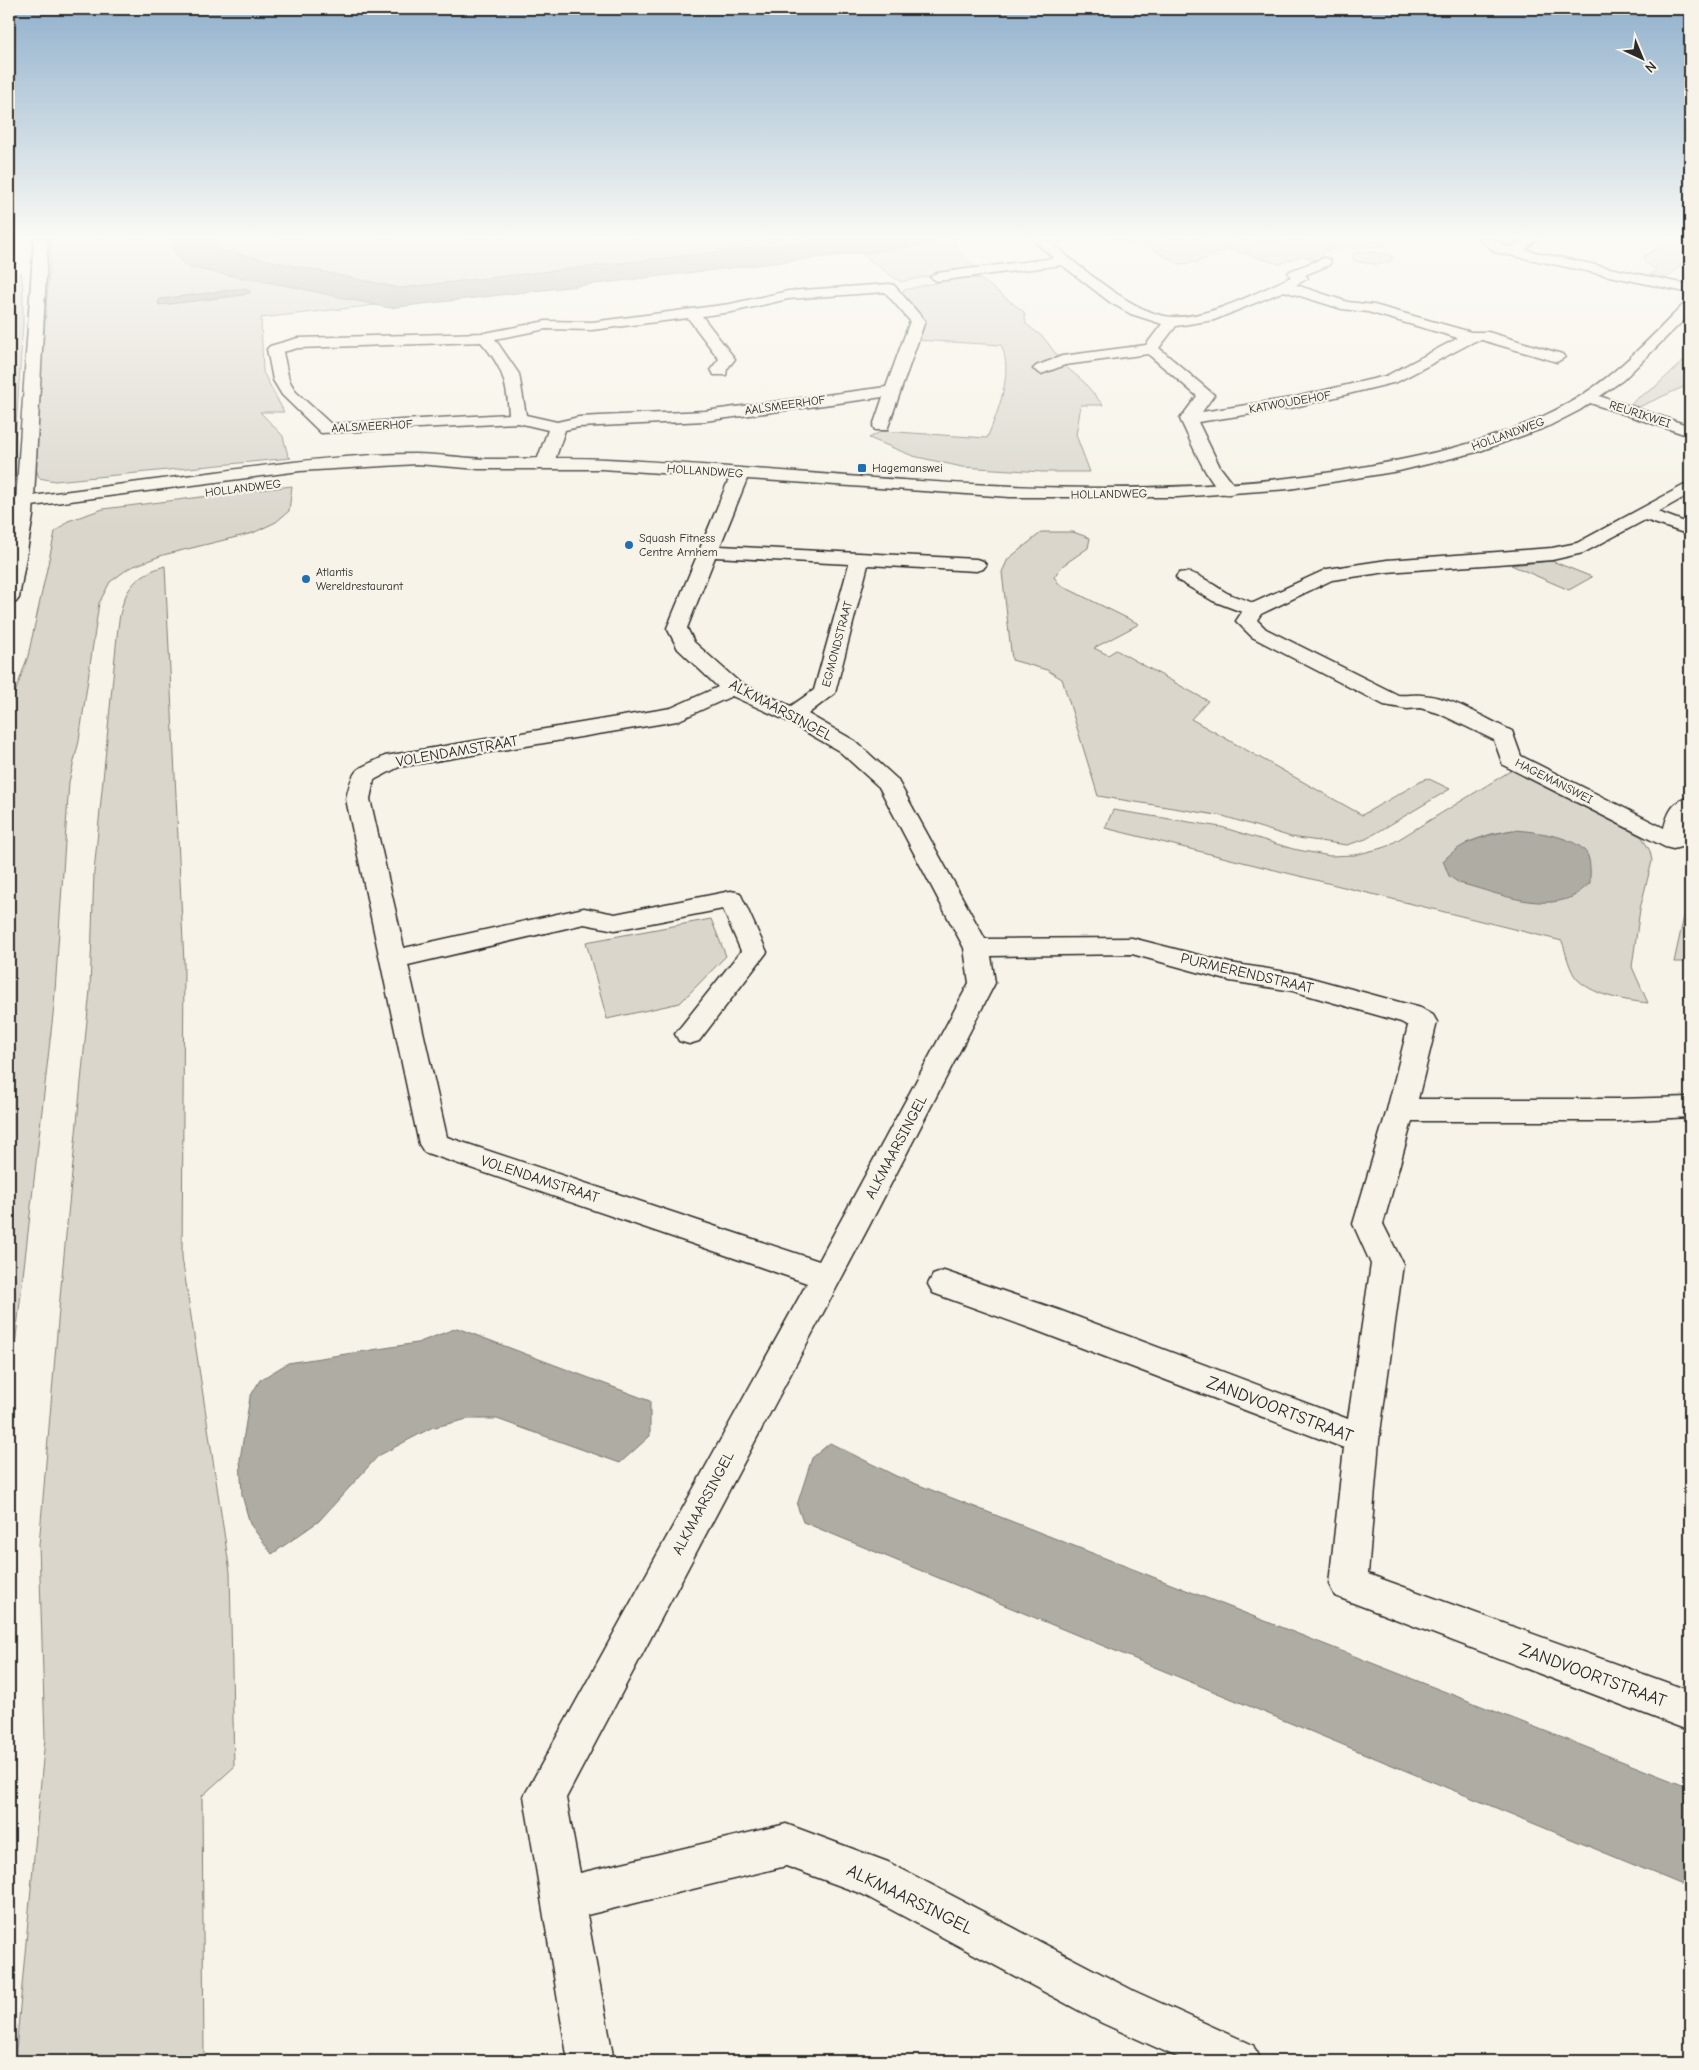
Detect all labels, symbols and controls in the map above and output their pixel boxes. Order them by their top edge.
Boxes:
north arrow [1616,32,1666,82]
text: N [1641,58,1660,76]
street label: KATWOUDEHOF [1248,388,1332,416]
street label: AALSMEERHOF [744,392,826,418]
street label: REURIKWEI [1608,398,1673,431]
street label: HOLLANDWEG [1470,414,1547,454]
street label: AALSMEERHOF [331,417,413,435]
street label: HOLLANDWEG [666,461,744,481]
place label: Hagemanswei [872,461,943,475]
marker: Hagemanswei [856,462,868,474]
street label: HOLLANDWEG [204,476,282,500]
street label: HOLLANDWEG [1071,486,1148,502]
place label: Squash Fitness Centre Arnhem [639,531,718,559]
marker: Squash Fitness Centre Arnhem [623,539,635,551]
place label: Atlantis Wereldrestaurant [316,565,403,593]
marker: Atlantis Wereldrestaurant [300,573,312,585]
street label: EGMONDSTRAAT [819,599,855,688]
street label: ALKMAARSINGEL [726,675,836,745]
street label: VOLENDAMSTRAAT [395,731,520,771]
street label: HAGEMANSWEI [1513,755,1595,807]
street label: PURMERENDSTRAAT [1179,949,1315,997]
street label: ALKMAARSINGEL [861,1092,931,1202]
street label: VOLENDAMSTRAAT [479,1151,602,1207]
street label: ZANDVOORTSTRAAT [1204,1372,1356,1447]
street label: ALKMAARSINGEL [668,1448,738,1558]
street label: ZANDVOORTSTRAAT [1516,1639,1670,1712]
street label: ALKMAARSINGEL [843,1860,976,1939]

